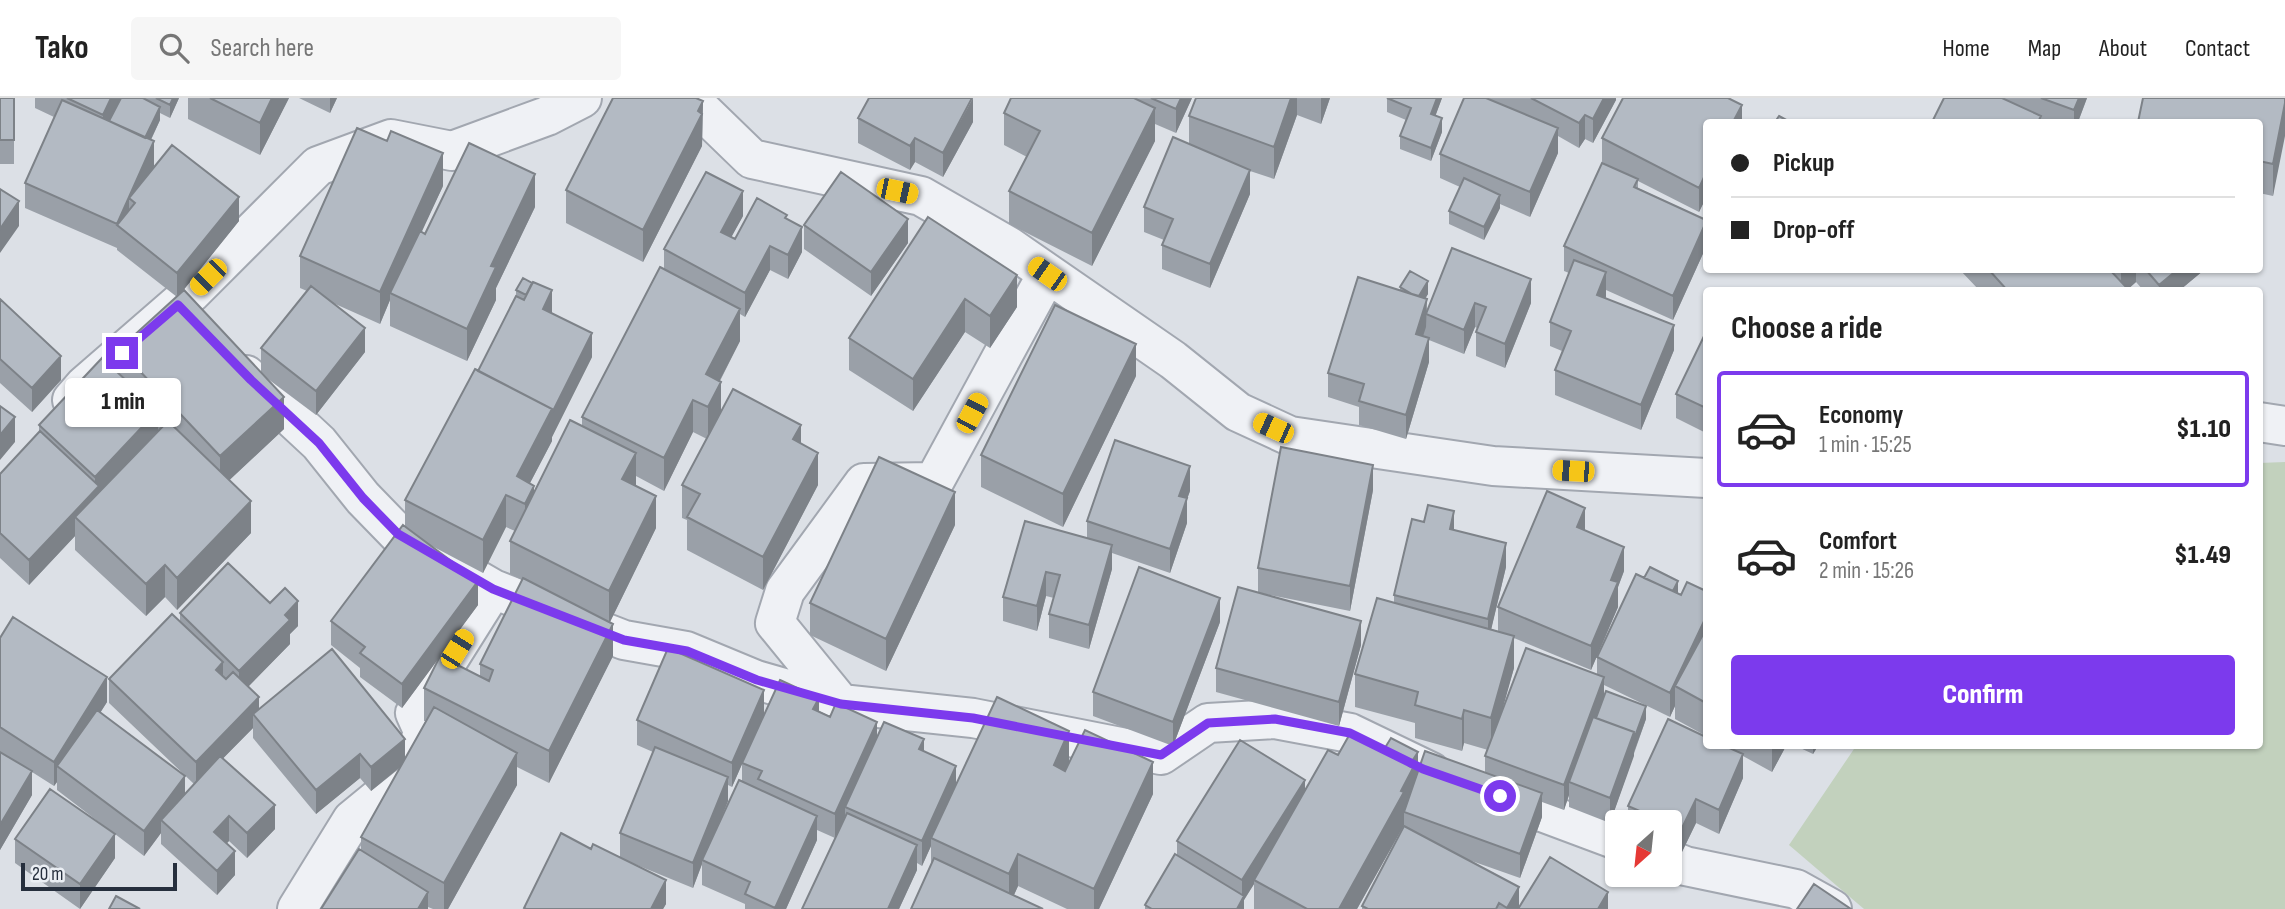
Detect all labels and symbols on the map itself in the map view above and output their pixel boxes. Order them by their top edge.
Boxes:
car [875,176,920,206]
car [1024,253,1071,295]
car [186,255,231,299]
route end [106,337,138,369]
callout: 1 min [64,378,180,426]
car [953,390,992,436]
car [1250,410,1297,446]
car [1552,459,1595,483]
car [437,626,478,672]
route start [1484,780,1516,812]
north arrow [1605,810,1682,887]
scale bar [21,860,177,892]

